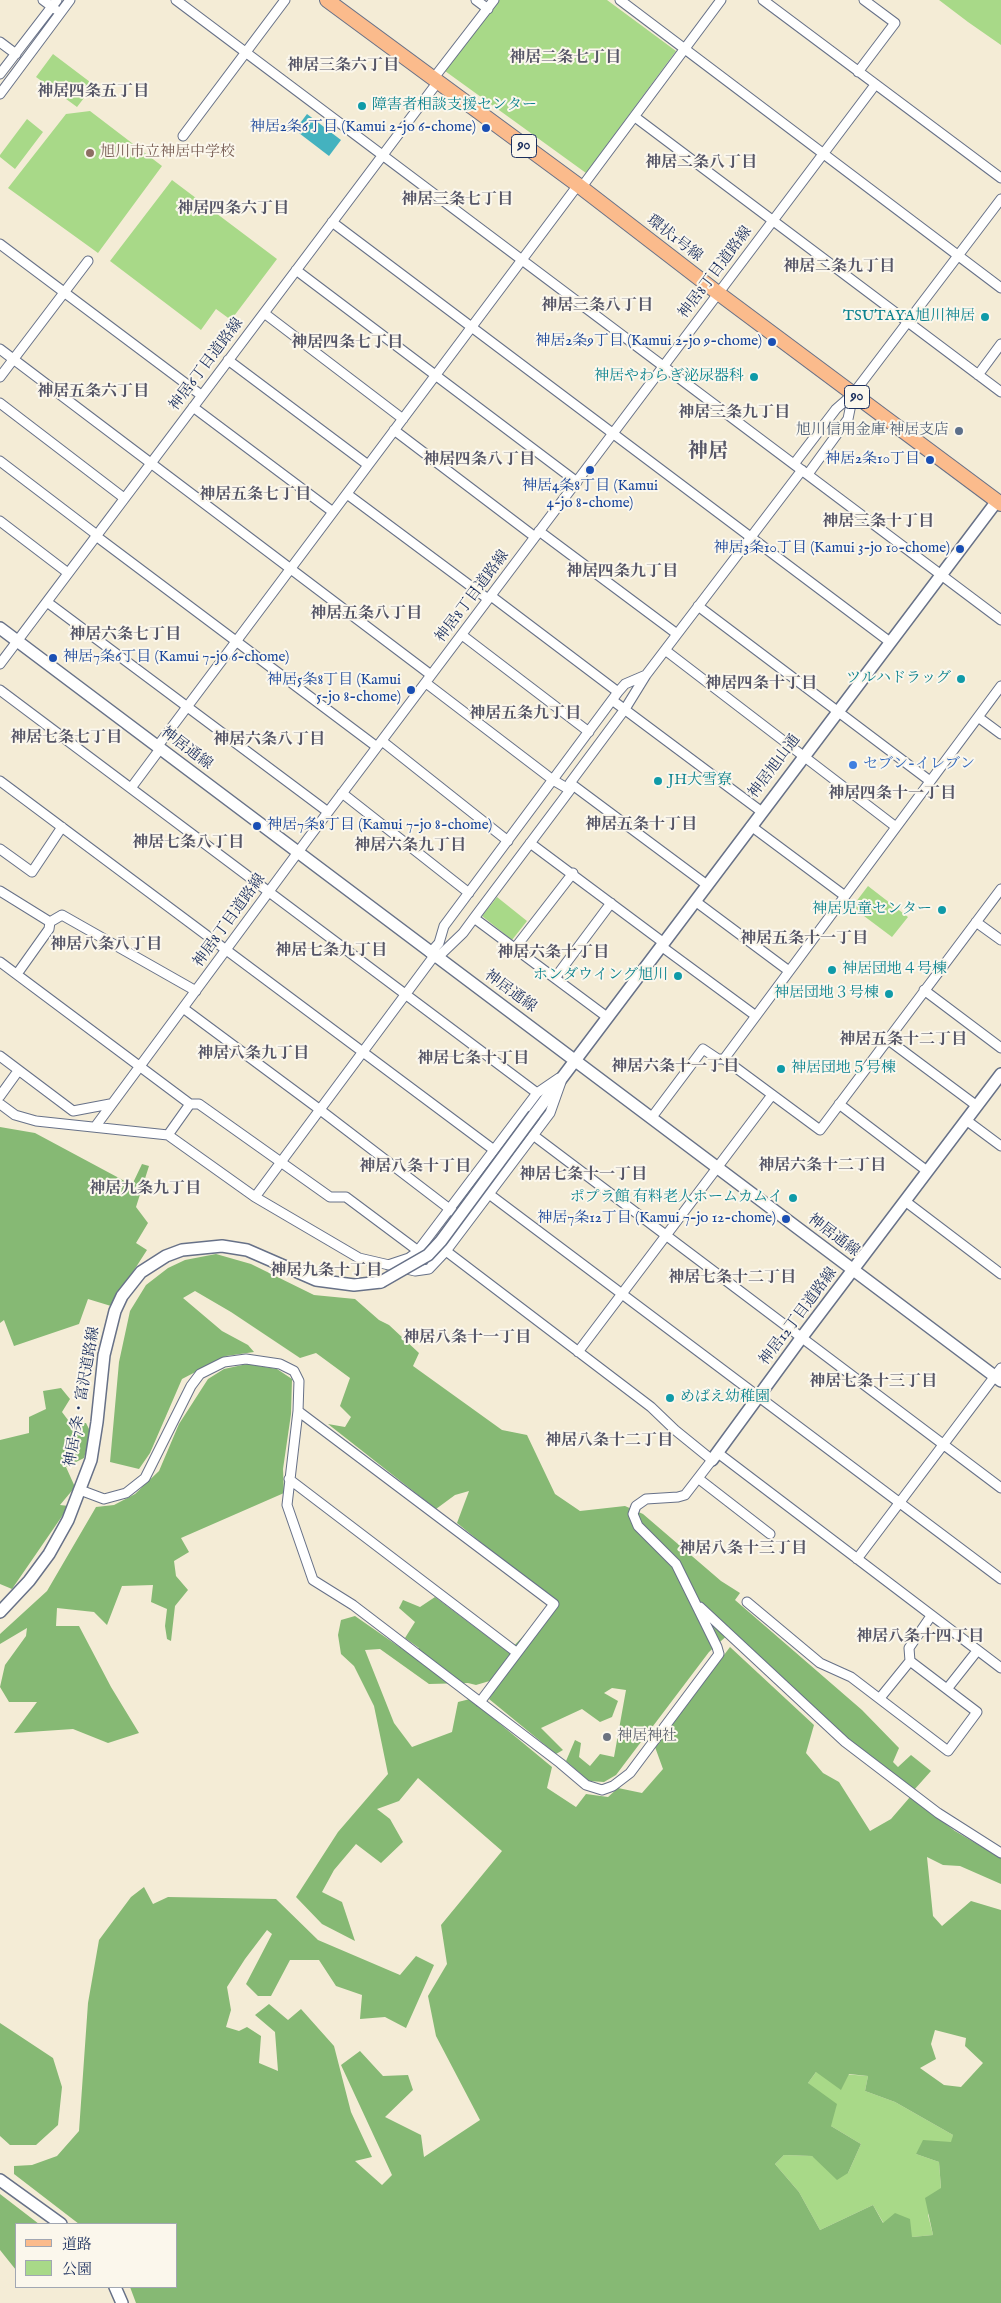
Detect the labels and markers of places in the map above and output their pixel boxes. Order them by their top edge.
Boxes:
place label: 障害者相談支援センター [372,97,537,115]
marker: 障害者相談支援センター [356,100,368,112]
place label: 神居2条6丁目 (Kamui 2-jo 6-chome) [250,119,476,137]
marker: 神居2条6丁目 (Kamui 2-jo 6-chome) [480,122,492,134]
place label: 旭川市立神居中学校 [100,144,235,162]
marker: 旭川市立神居中学校 [84,147,96,159]
place label: TSUTAYA旭川神居 [843,308,975,326]
marker: TSUTAYA旭川神居 [979,311,991,323]
place label: 神居2条9丁目 (Kamui 2-jo 9-chome) [535,333,762,351]
marker: 神居2条9丁目 (Kamui 2-jo 9-chome) [766,336,778,348]
place label: 神居やわらぎ泌尿器科 [594,368,744,386]
marker: 神居やわらぎ泌尿器科 [748,371,760,383]
place label: 旭川信用金庫 神居支店 [796,422,949,440]
marker: 旭川信用金庫 神居支店 [953,425,965,437]
place label: 神居2条10丁目 [825,451,920,469]
marker: 神居2条10丁目 [924,454,936,466]
marker: 神居4条8丁目 (Kamui 4-jo 8-chome) [584,464,596,476]
place label: 神居4条8丁目 (Kamui 4-jo 8-chome) [522,478,658,513]
place label: 神居3条10丁目 (Kamui 3-jo 10-chome) [713,540,950,558]
marker: 神居3条10丁目 (Kamui 3-jo 10-chome) [954,543,966,555]
place label: 神居7条6丁目 (Kamui 7-jo 6-chome) [63,649,289,667]
marker: 神居7条6丁目 (Kamui 7-jo 6-chome) [47,652,59,664]
place label: ツルハドラッグ [846,670,951,688]
place label: 神居5条8丁目 (Kamui 5-jo 8-chome) [267,672,401,707]
marker: ツルハドラッグ [955,673,967,685]
marker: 神居5条8丁目 (Kamui 5-jo 8-chome) [405,684,417,696]
place label: セブン-イレブン [863,756,975,774]
marker: セブン-イレブン [847,759,859,771]
place label: JH大雪寮 [668,772,732,790]
marker: JH大雪寮 [652,775,664,787]
place label: 神居7条8丁目 (Kamui 7-jo 8-chome) [267,817,492,835]
marker: 神居7条8丁目 (Kamui 7-jo 8-chome) [251,820,263,832]
place label: 神居児童センター [812,901,932,919]
marker: 神居児童センター [936,904,948,916]
place label: 神居団地４号棟 [842,961,947,979]
marker: 神居団地４号棟 [826,964,838,976]
place label: ホンダウイング旭川 [533,967,668,985]
marker: ホンダウイング旭川 [672,970,684,982]
place label: 神居団地３号棟 [774,985,879,1003]
marker: 神居団地３号棟 [883,988,895,1000]
place label: 神居団地５号棟 [791,1060,896,1078]
marker: 神居団地５号棟 [775,1063,787,1075]
place label: ポプラ館 有料老人ホームカムイ [570,1189,783,1207]
marker: ポプラ館 有料老人ホームカムイ [787,1192,799,1204]
place label: 神居7条12丁目 (Kamui 7-jo 12-chome) [537,1210,776,1228]
marker: 神居7条12丁目 (Kamui 7-jo 12-chome) [780,1213,792,1225]
place label: めばえ幼稚園 [680,1389,770,1407]
marker: めばえ幼稚園 [664,1392,676,1404]
place label: 神居神社 [617,1728,677,1746]
marker: 神居神社 [601,1731,613,1743]

